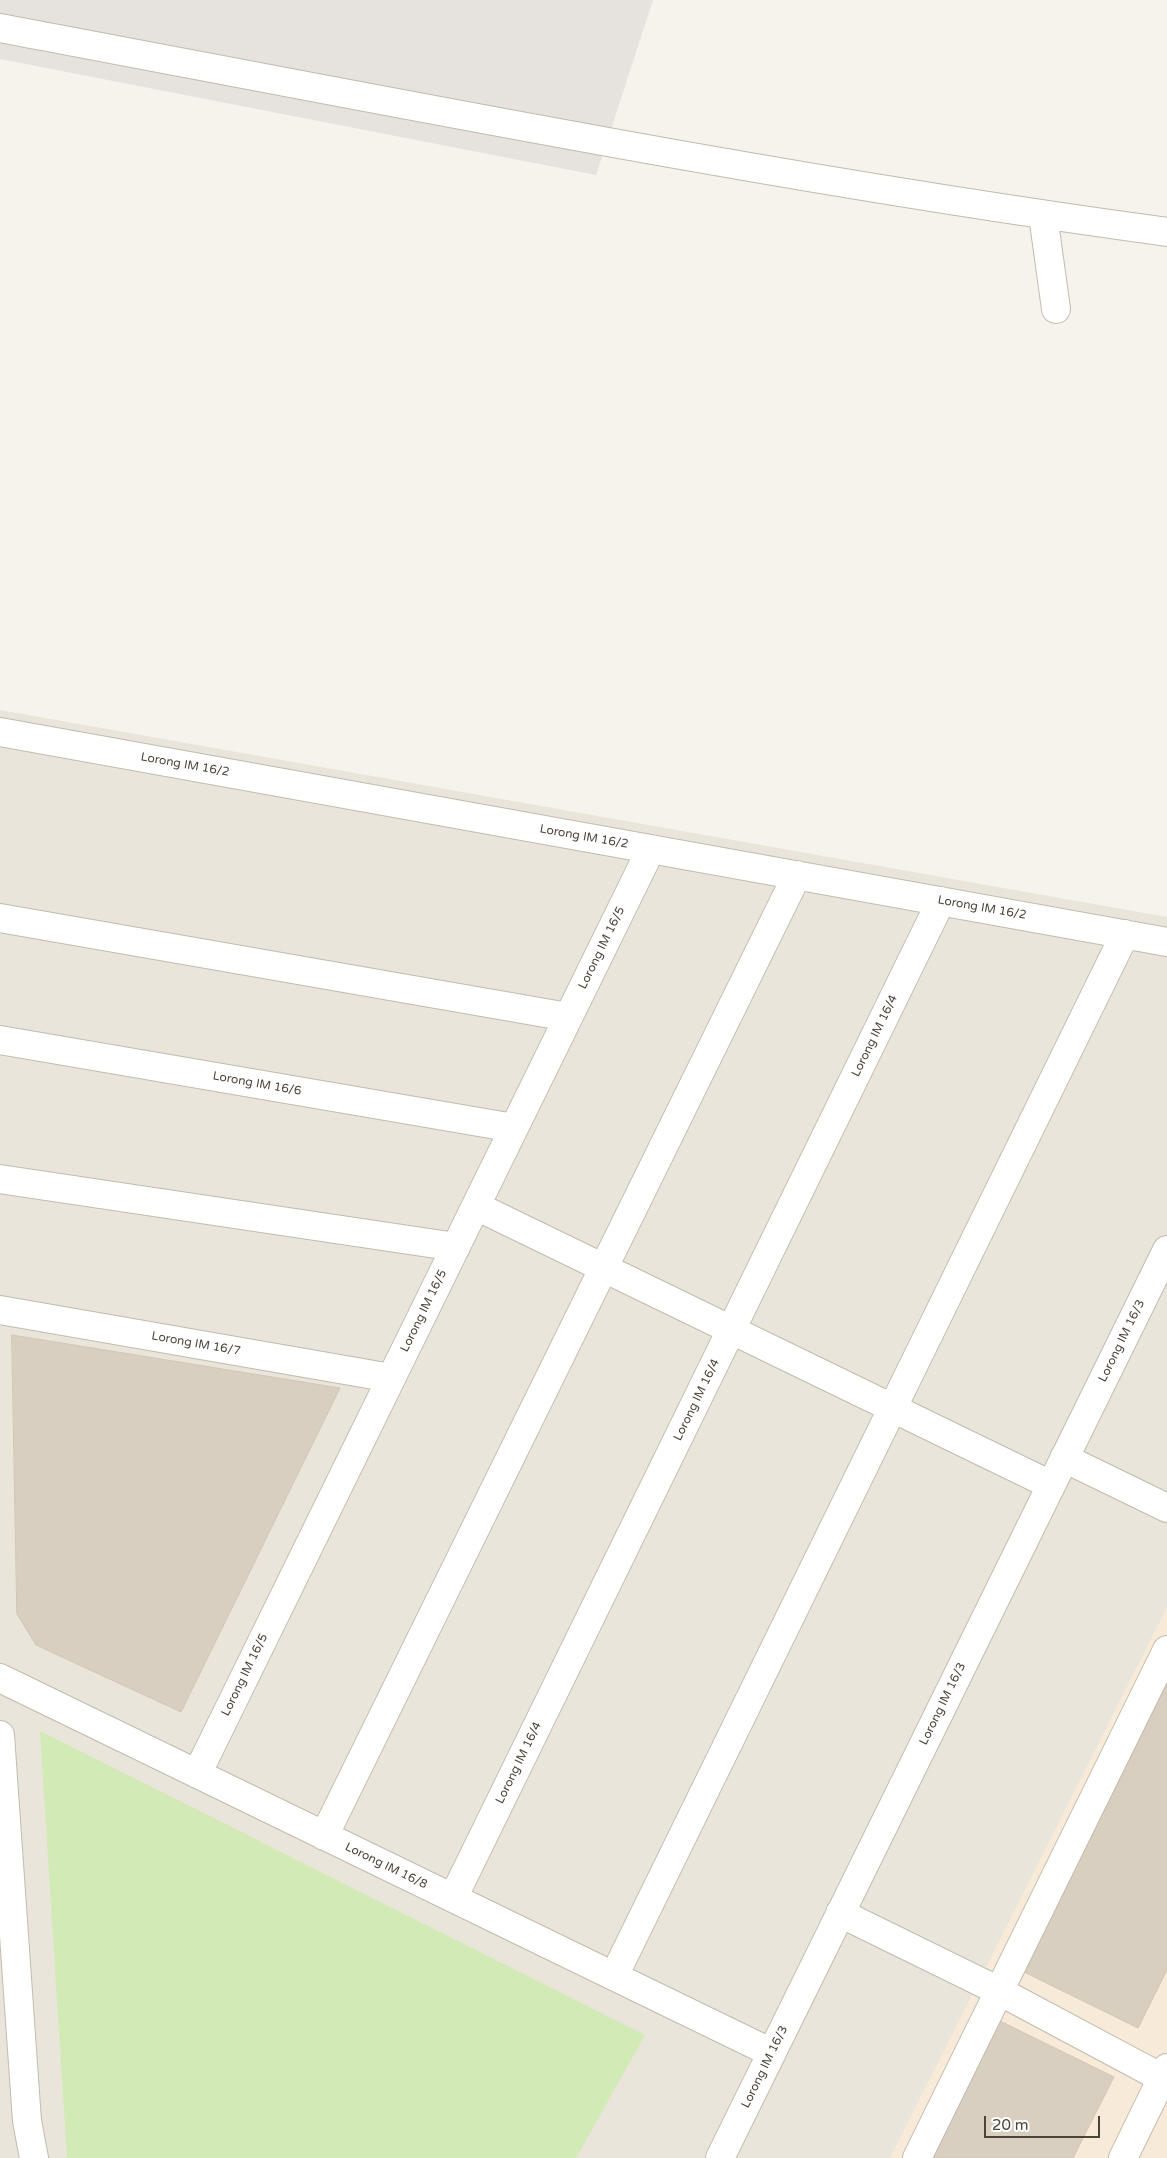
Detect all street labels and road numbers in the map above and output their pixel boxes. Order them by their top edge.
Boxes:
street label: Lorong IM 16/2 [139,750,231,780]
street label: Lorong IM 16/2 [538,822,630,852]
street label: Lorong IM 16/2 [936,893,1028,923]
street label: Lorong IM 16/5 [576,904,628,992]
street label: Lorong IM 16/4 [849,993,901,1079]
street label: Lorong IM 16/6 [211,1069,303,1099]
street label: Lorong IM 16/5 [398,1267,450,1355]
street label: Lorong IM 16/3 [1096,1297,1148,1385]
street label: Lorong IM 16/7 [150,1329,242,1359]
street label: Lorong IM 16/4 [671,1357,723,1443]
street label: Lorong IM 16/5 [219,1631,271,1719]
street label: Lorong IM 16/3 [917,1660,969,1748]
street label: Lorong IM 16/4 [493,1720,545,1806]
street label: Lorong IM 16/8 [343,1840,429,1892]
street label: Lorong IM 16/3 [739,2023,791,2111]

